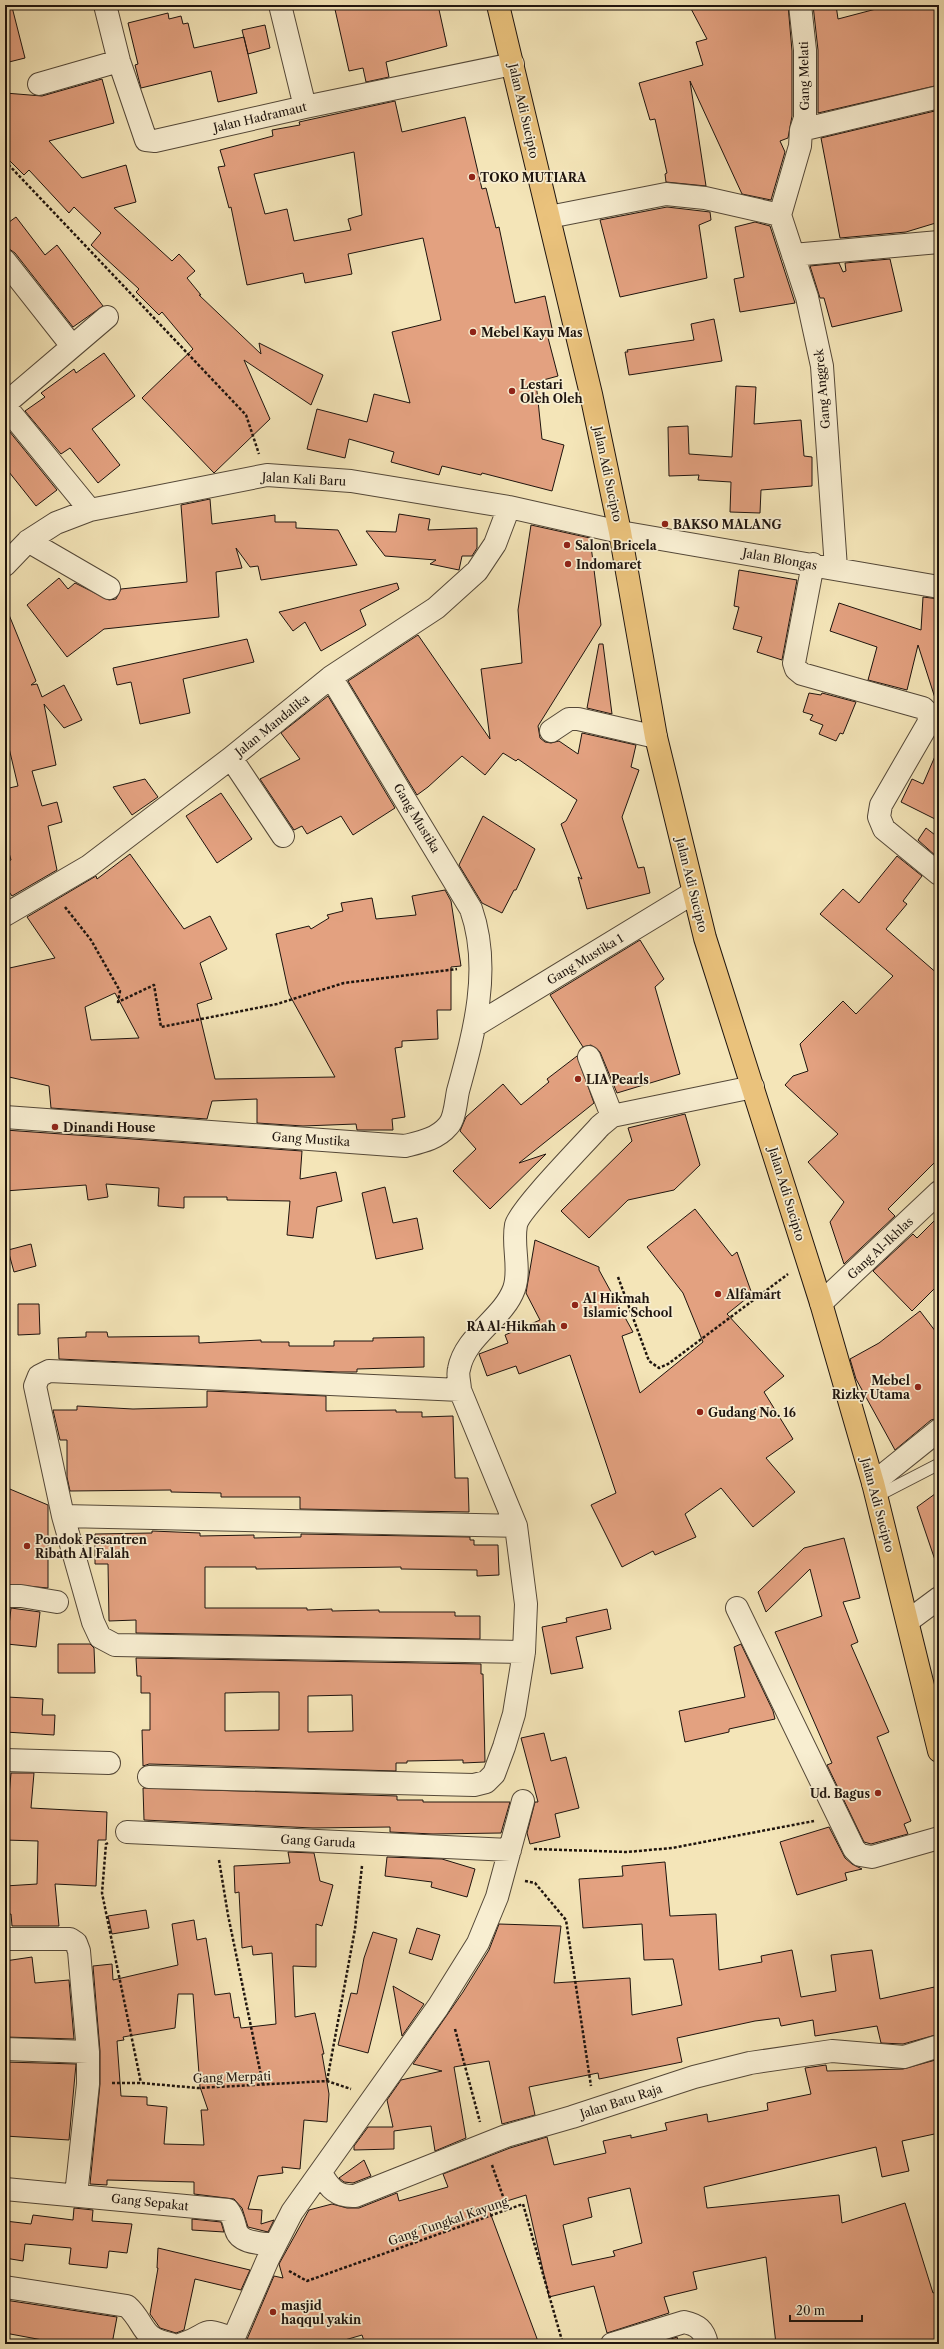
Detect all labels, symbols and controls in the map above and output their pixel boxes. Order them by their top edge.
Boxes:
street label: Gang Melati [796,41,812,111]
street label: Jalan Adi Sucipto [505,60,542,160]
street label: Jalan Hadramaut [210,99,309,135]
place label: TOKO MUTIARA [480,170,587,185]
marker: TOKO MUTIARA [467,172,477,182]
place label: Mebel Kayu Mas [481,325,583,340]
marker: Mebel Kayu Mas [468,327,478,337]
street label: Gang Anggrek [811,347,833,430]
place label: Lestari Oleh Oleh [520,377,583,406]
marker: Lestari Oleh Oleh [507,386,517,396]
street label: Jalan Adi Sucipto [590,423,625,523]
street label: Jalan Kali Baru [260,469,347,489]
place label: BAKSO MALANG [673,517,782,532]
marker: BAKSO MALANG [660,519,670,529]
place label: Salon Bricela [575,538,658,553]
marker: Salon Bricela [562,540,572,550]
street label: Jalan Blongas [739,545,819,573]
place label: Indomaret [576,557,642,572]
marker: Indomaret [563,559,573,569]
street label: Jalan Mandalika [230,690,313,761]
street label: Gang Mustika [390,781,444,856]
street label: Jalan Adi Sucipto [673,834,711,934]
street label: Gang Mustika 1 [544,930,626,988]
place label: LIA Pearls [586,1072,649,1087]
marker: LIA Pearls [573,1074,583,1084]
place label: Dinandi House [63,1120,155,1135]
marker: Dinandi House [50,1122,60,1132]
street label: Gang Mustika [271,1129,351,1149]
street label: Jalan Adi Sucipto [765,1144,808,1243]
street label: Gang Al-Ikhlas [844,1214,916,1282]
place label: Alfamart [725,1287,781,1302]
marker: Alfamart [713,1289,723,1299]
place label: Al Hikmah Islamic School [582,1291,673,1320]
marker: Al Hikmah Islamic School [570,1300,580,1310]
place label: RA Al-Hikmah [466,1319,557,1334]
marker: RA Al-Hikmah [559,1321,569,1331]
place label: Mebel Rizky Utama [832,1373,911,1402]
marker: Mebel Rizky Utama [913,1382,923,1392]
place label: Gudang No. 16 [708,1405,796,1420]
marker: Gudang No. 16 [695,1407,705,1417]
street label: Jalan Adi Sucipto [858,1454,898,1554]
place label: Pondok Pesantren Ribath Al Falah [35,1532,148,1561]
marker: Pondok Pesantren Ribath Al Falah [22,1541,32,1551]
place label: Ud. Bagus [810,1786,870,1801]
marker: Ud. Bagus [873,1788,883,1798]
street label: Gang Garuda [280,1832,357,1850]
street label: Gang Merpati [193,2068,272,2086]
street label: Jalan Batu Raja [576,2080,665,2122]
street label: Gang Sepakat [110,2190,190,2214]
street label: Gang Tungkal Kayung [386,2193,510,2249]
scale bar [790,2297,862,2323]
place label: masjid haqqul yakin [281,2298,362,2327]
text: 20 m [796,2303,825,2318]
marker: masjid haqqul yakin [268,2307,278,2317]

